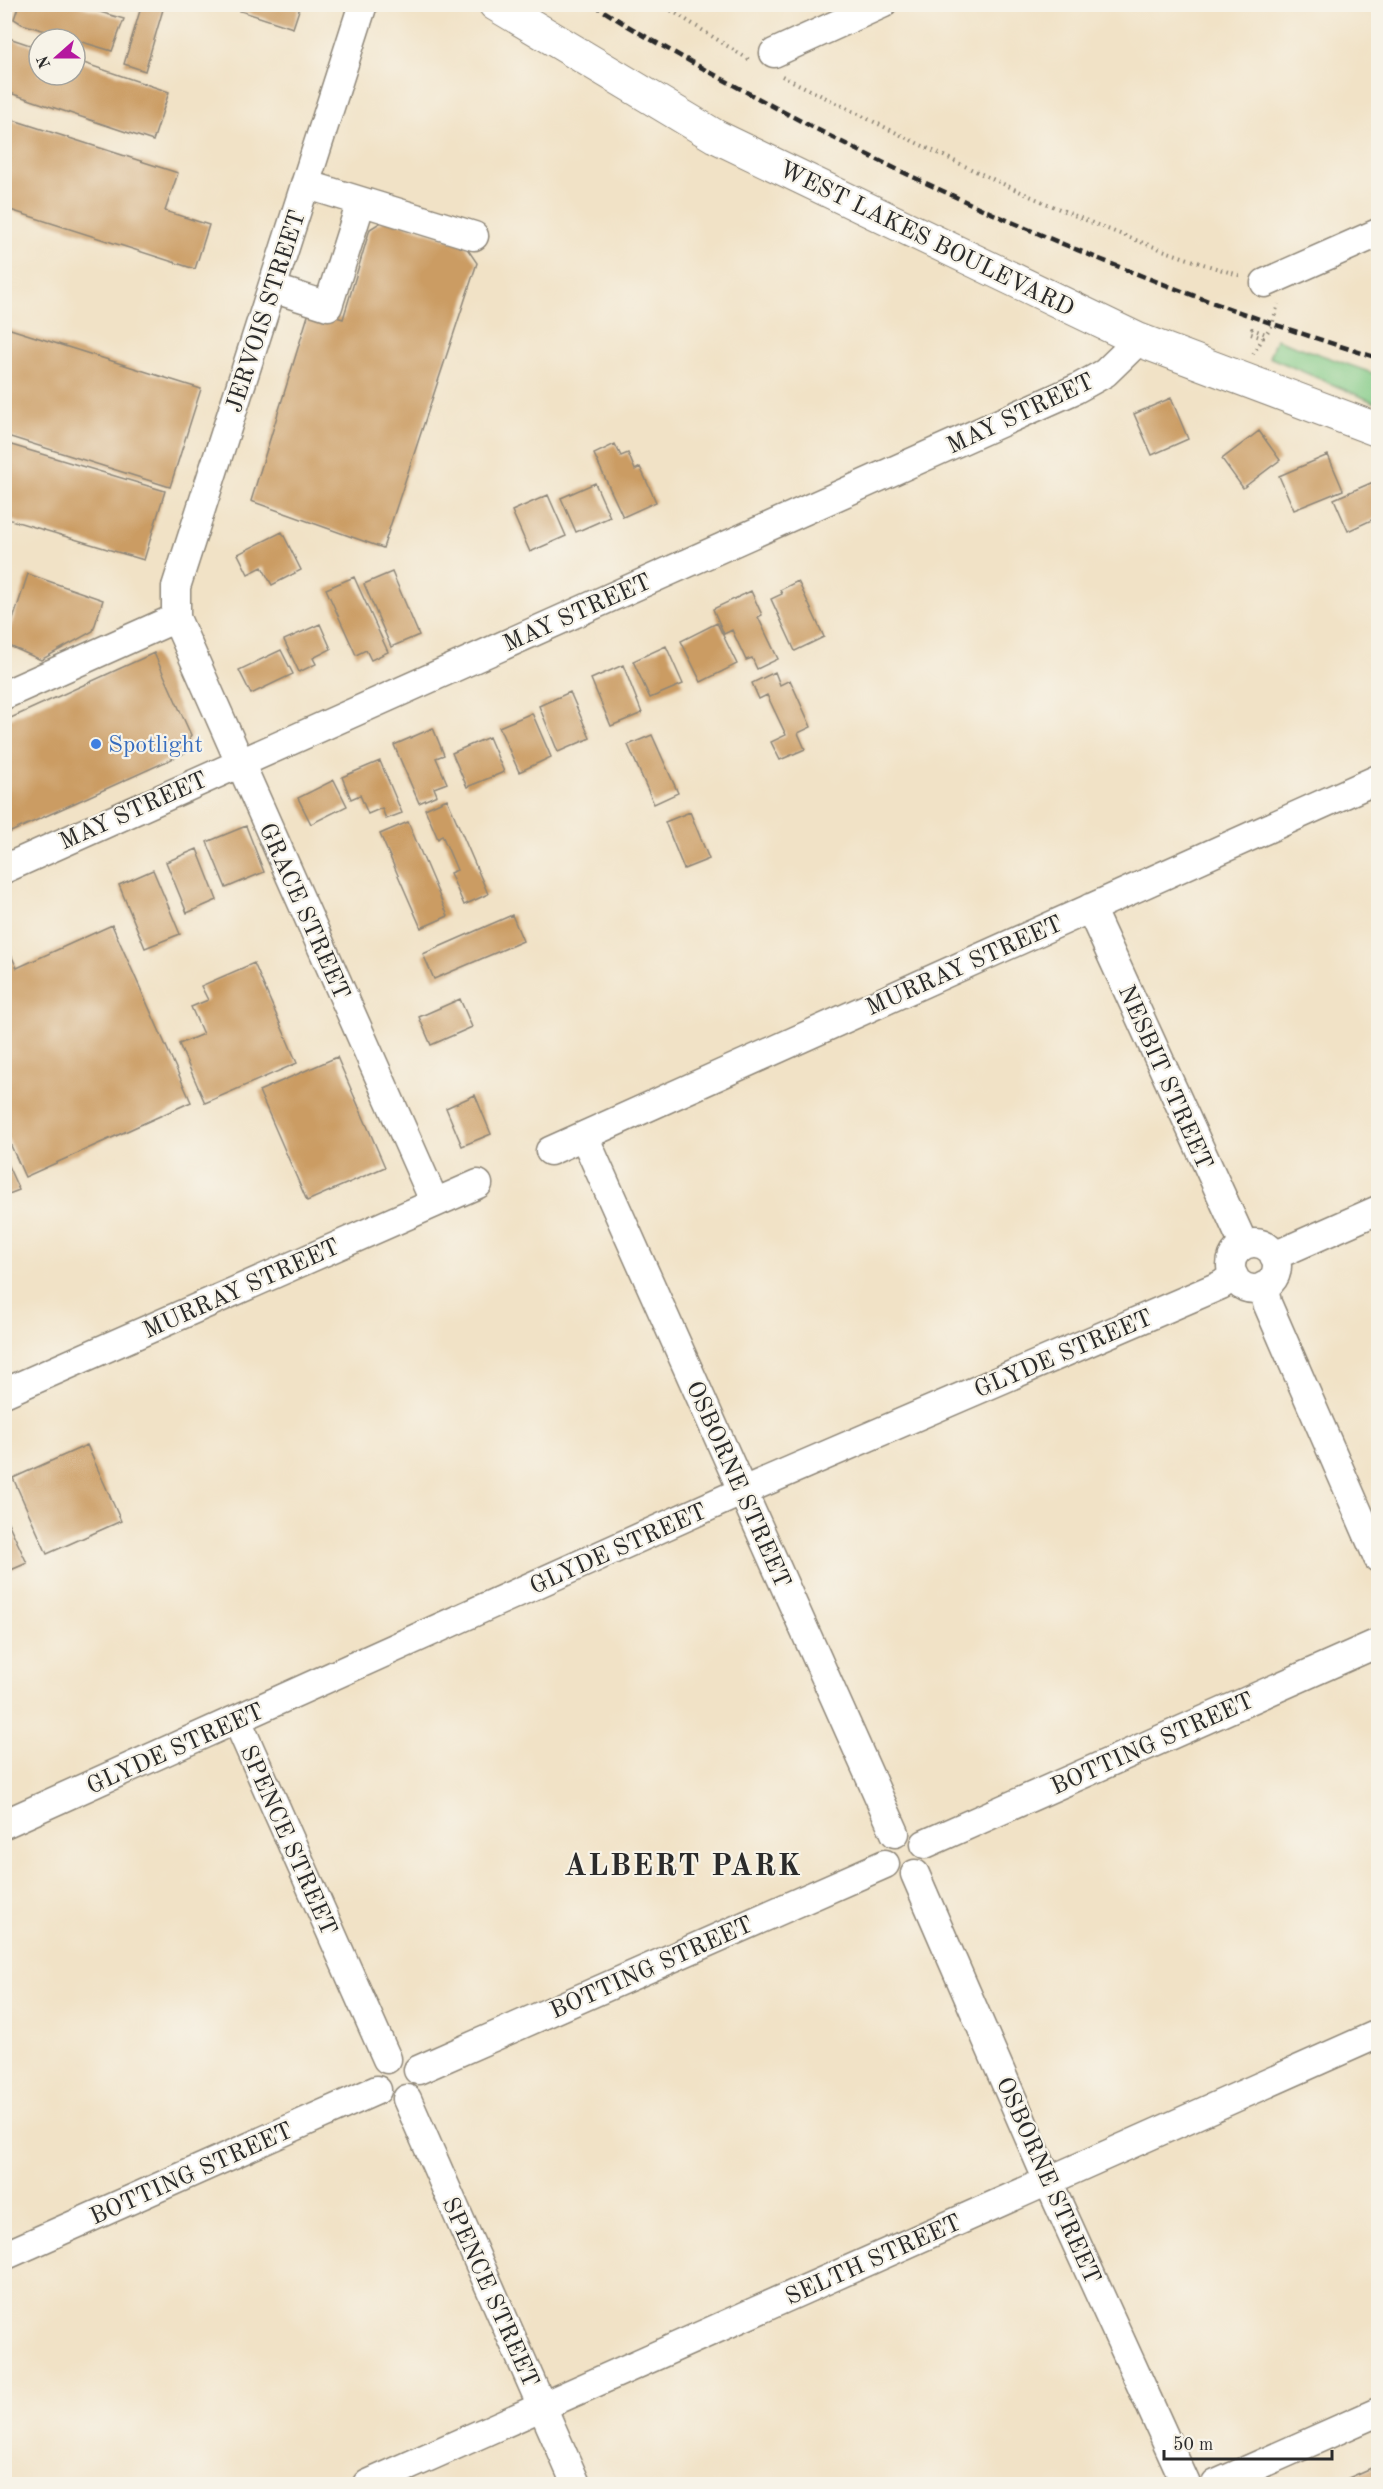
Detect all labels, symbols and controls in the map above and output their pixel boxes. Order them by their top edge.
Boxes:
north arrow [27,27,87,87]
text: N [35,52,55,70]
street label: WEST LAKES BOULEVARD [775,158,1077,322]
street label: JERVOIS STREET [223,208,311,416]
street label: MAY STREET [944,370,1098,459]
street label: MAY STREET [500,570,655,657]
place label: Spotlight [108,734,203,758]
marker: Spotlight [89,737,103,751]
street label: MAY STREET [56,768,211,855]
street label: GRACE STREET [253,820,353,1004]
street label: MURRAY STREET [863,913,1067,1021]
street label: NESBIT STREET [1113,982,1216,1174]
street label: MURRAY STREET [140,1236,344,1344]
street label: GLYDE STREET [971,1306,1156,1403]
street label: OSBORNE STREET [681,1378,794,1592]
street label: GLYDE STREET [527,1500,711,1600]
street label: BOTTING STREET [1048,1689,1258,1800]
street label: GLYDE STREET [84,1700,268,1800]
street label: SPENCE STREET [235,1742,340,1939]
district label: ALBERT PARK [564,1852,802,1882]
street label: BOTTING STREET [547,1913,757,2024]
street label: OSBORNE STREET [991,2074,1104,2288]
street label: BOTTING STREET [87,2119,297,2230]
street label: SPENCE STREET [437,2194,542,2391]
street label: SELTH STREET [782,2211,965,2310]
scale bar [1164,2423,1332,2461]
text: 50 m [1173,2436,1213,2454]

